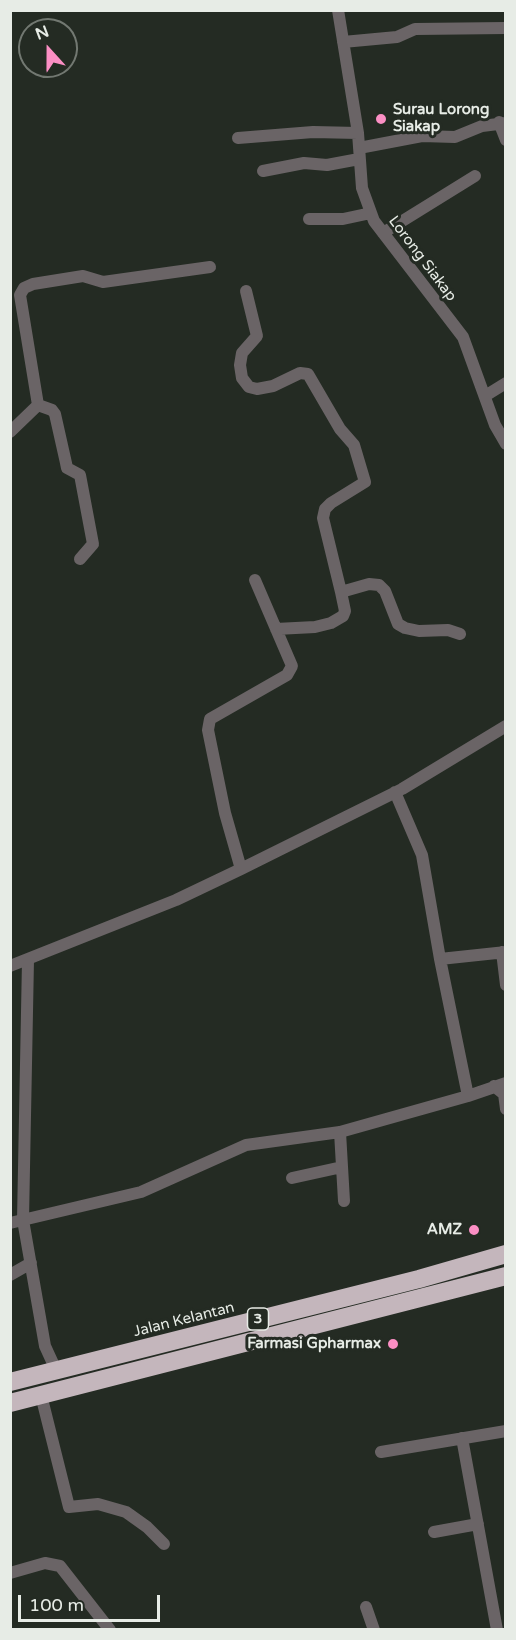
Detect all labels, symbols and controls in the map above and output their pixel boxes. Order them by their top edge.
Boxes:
north arrow [18,18,78,78]
text: N [33,21,52,45]
place label: Surau Lorong Siakap [393,101,489,136]
marker: Surau Lorong Siakap [374,112,388,126]
street label: Lorong Siakap [384,213,460,305]
place label: AMZ [427,1221,462,1239]
marker: AMZ [467,1223,481,1237]
street label: Jalan Kelantan [132,1299,236,1341]
road number: 3 [248,1308,268,1330]
place label: Farmasi Gpharmax [247,1335,381,1353]
marker: Farmasi Gpharmax [386,1337,400,1351]
scale bar [21,1583,164,1621]
text: 100 m [29,1594,84,1616]

